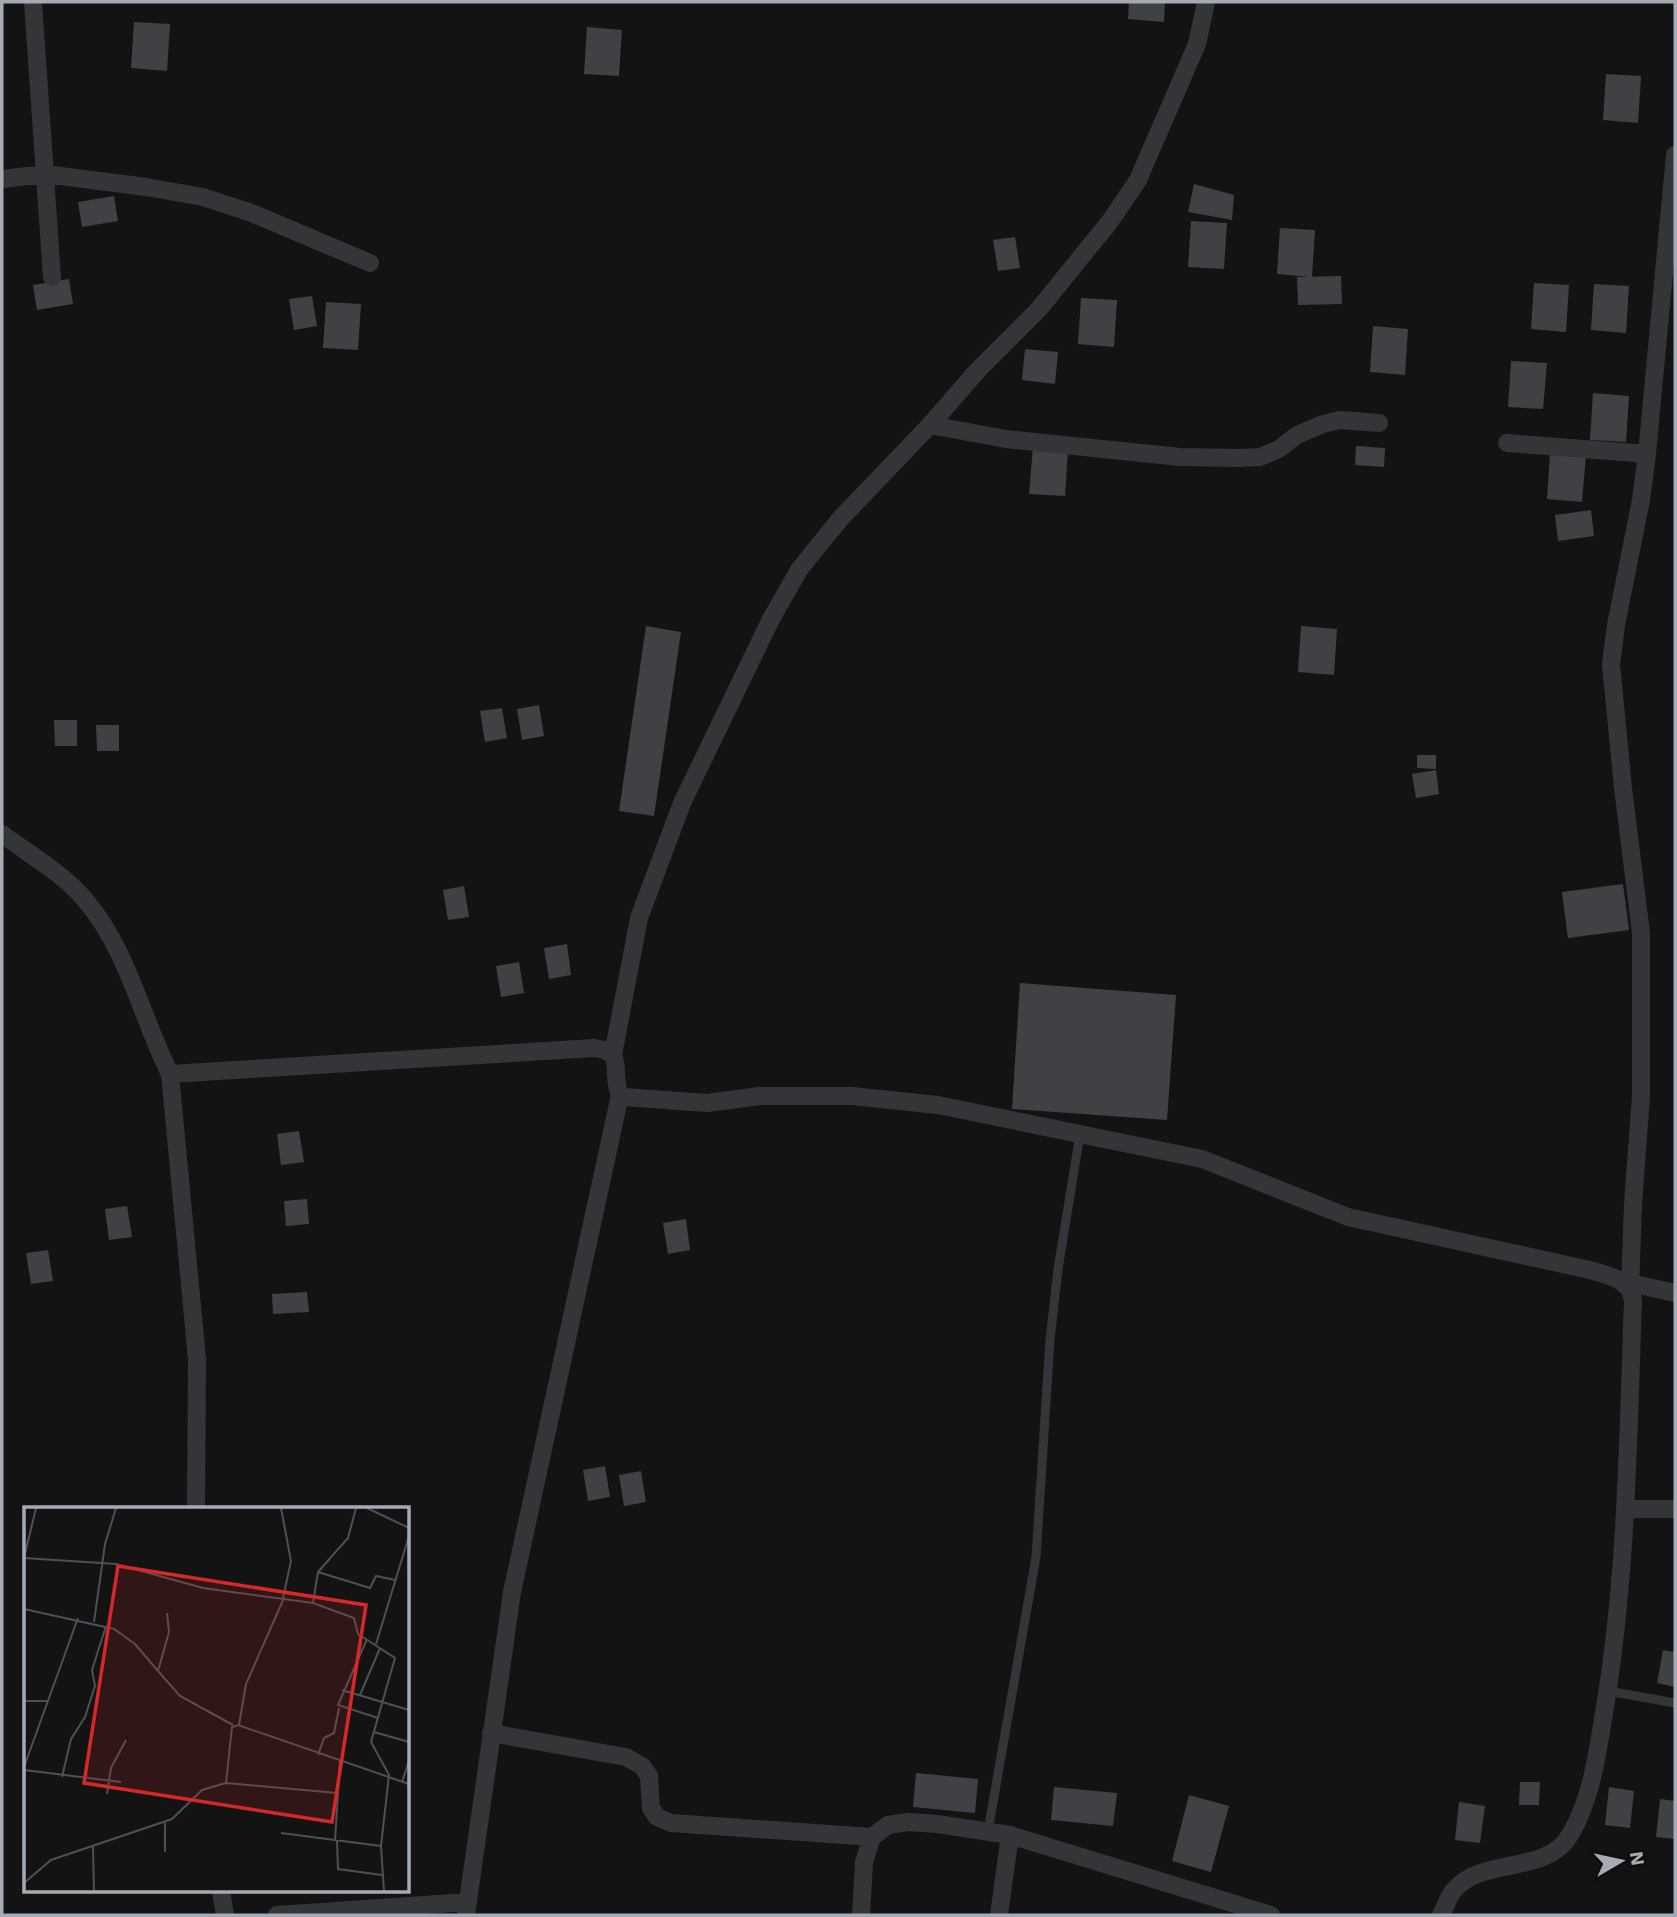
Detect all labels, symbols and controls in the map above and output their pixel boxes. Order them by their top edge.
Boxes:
inset map [24,1507,410,1892]
north arrow [1586,1826,1656,1896]
text: N [1625,1850,1650,1867]

